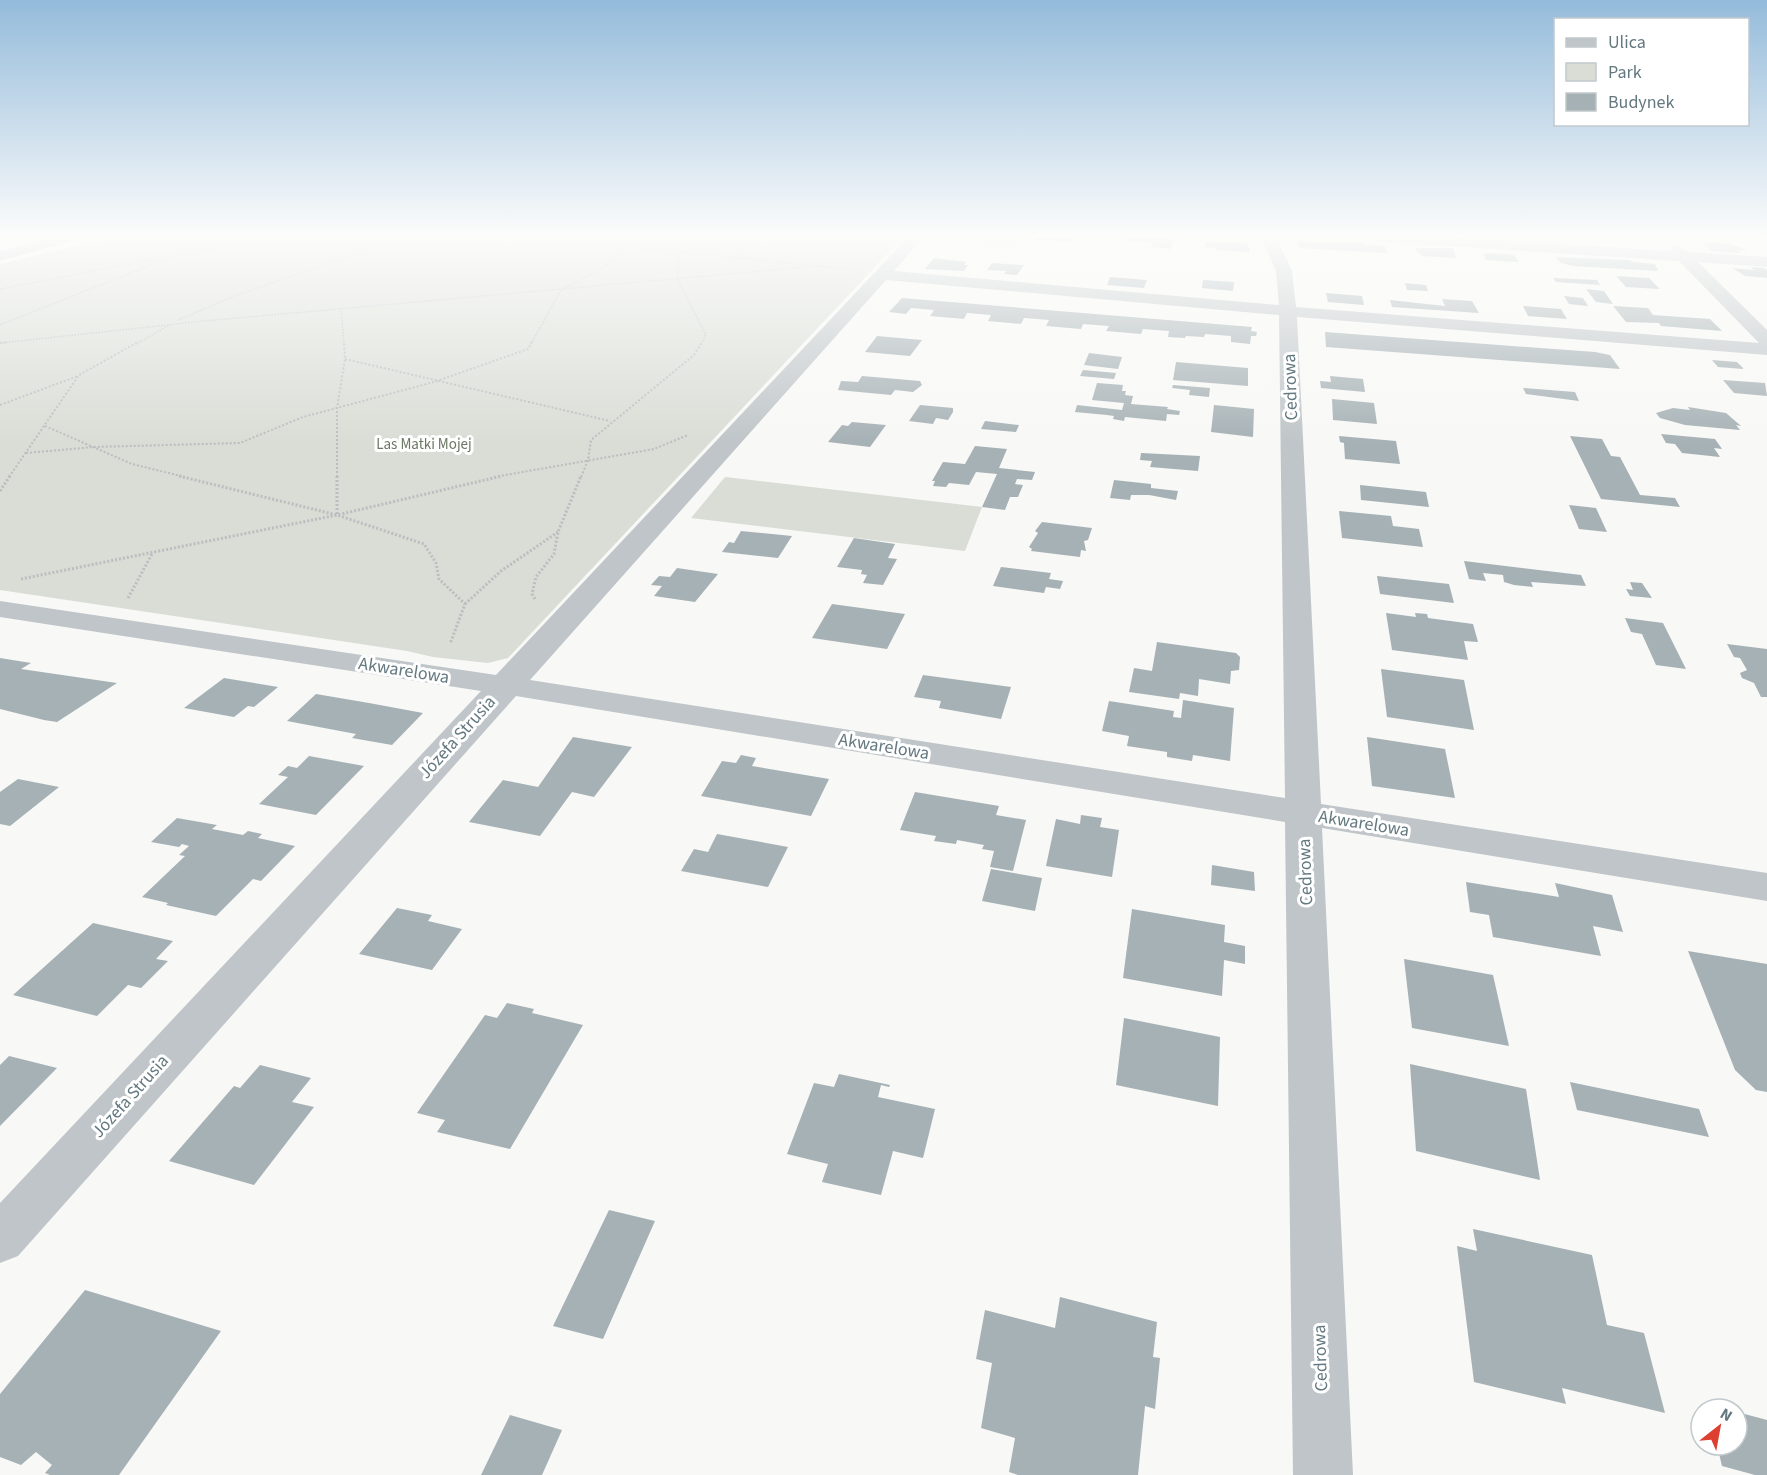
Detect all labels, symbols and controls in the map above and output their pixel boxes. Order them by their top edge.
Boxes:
legend [1554,18,1749,126]
text: Ulica [1608,30,1646,55]
text: Park [1608,60,1642,85]
text: Budynek [1608,90,1675,115]
street label: Cedrowa [1277,353,1304,421]
park label: Las Matki Mojej [376,434,472,455]
street label: Akwarelowa [357,651,451,690]
street label: Józefa Strusia [413,690,502,785]
street label: Akwarelowa [837,727,931,766]
street label: Akwarelowa [1317,804,1411,843]
street label: Cedrowa [1292,838,1319,906]
street label: Józefa Strusia [86,1049,175,1144]
street label: Cedrowa [1307,1324,1334,1392]
north arrow [1689,1397,1749,1457]
text: N [1716,1403,1736,1427]

